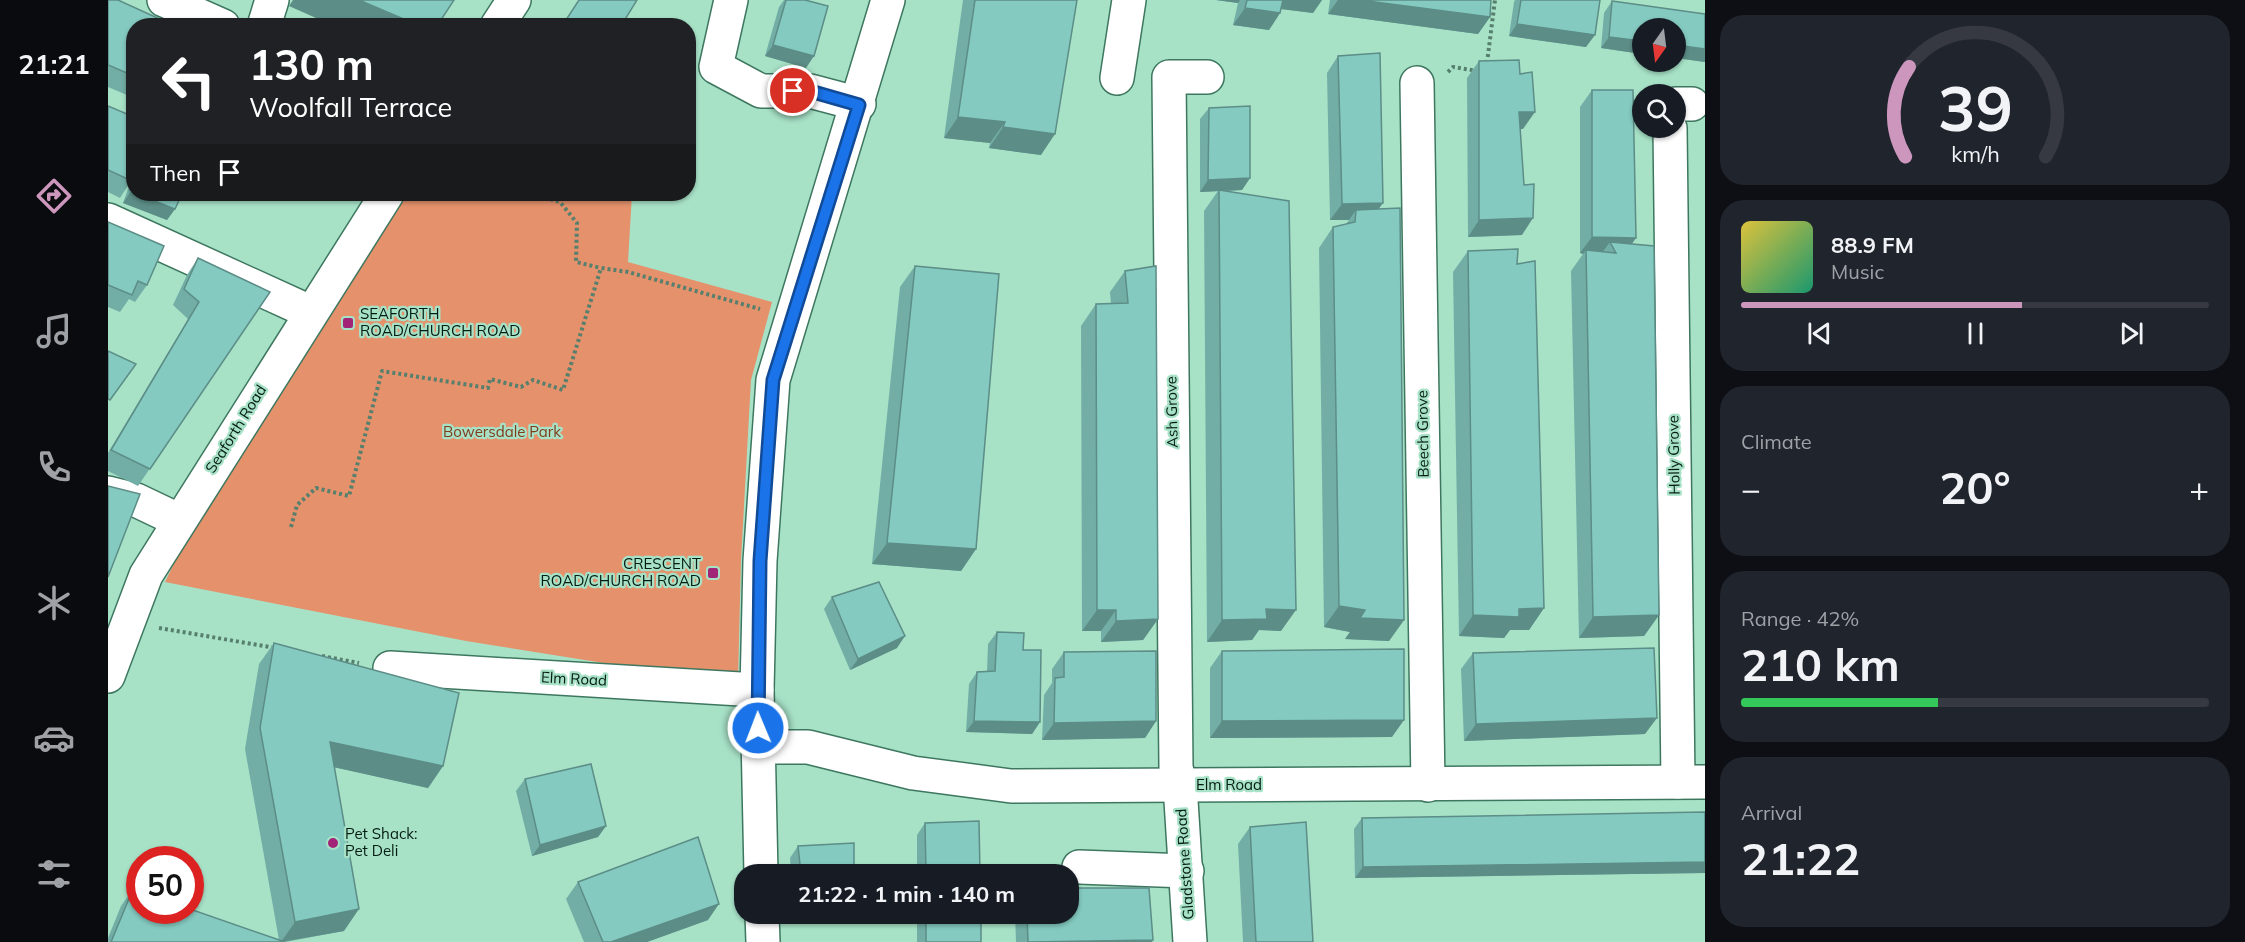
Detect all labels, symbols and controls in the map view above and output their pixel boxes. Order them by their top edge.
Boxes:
north arrow [1632,18,1686,72]
map controls [1632,18,1686,138]
text: 130 m [249,38,374,91]
icon: left [150,42,228,120]
text: 21:21 [18,47,90,81]
pin [767,65,818,116]
text: 39 [1938,68,2012,147]
icon: arrive [776,74,809,107]
button: search [1632,84,1686,138]
text: Woolfall Terrace [249,90,452,124]
text: km/h [1951,141,1999,168]
icon: arrive [213,156,246,189]
text: Then [150,159,201,187]
icon: directions [33,175,75,217]
text: 88.9 FM [1831,231,1914,259]
text: Music [1831,259,1884,284]
place label: SEAFORTH ROAD/CHURCH ROAD [360,304,521,340]
icon: music [33,310,75,352]
marker: SEAFORTH ROAD/CHURCH ROAD [341,316,355,330]
icon: previous [1803,317,1836,350]
icon: pause [1959,317,1992,350]
icon: next [2115,317,2148,350]
street label: Ash Grove [1161,376,1182,448]
street label: Seaforth Road [201,381,270,476]
street label: Beech Grove [1412,390,1433,478]
street label: Holly Grove [1663,415,1684,495]
park label: Bowersdale Park [443,422,561,441]
text: Climate [1741,429,1812,454]
icon: phone [33,446,75,488]
text: 20° [1939,459,2011,515]
text: − [1741,468,1761,509]
text: + [2189,468,2209,509]
place label: CRESCENT ROAD/CHURCH ROAD [540,554,701,590]
marker: CRESCENT ROAD/CHURCH ROAD [706,566,720,580]
icon: climate [33,582,75,624]
text: Range · 42% [1741,606,1859,631]
text: 210 km [1741,636,1900,692]
street label: Elm Road [540,667,608,690]
position arrow [726,696,790,760]
icon: car [33,717,75,759]
street label: Elm Road [1196,775,1262,794]
text: Arrival [1741,800,1802,825]
street label: Gladstone Road [1171,808,1198,920]
place label: Pet Shack: Pet Deli [345,824,417,860]
text: 21:22 [1741,830,1860,886]
marker: Pet Shack: Pet Deli [326,836,340,850]
speed limit sign: 50 [126,846,204,924]
icon: filters [33,853,75,895]
text: 21:22 · 1 min · 140 m [798,880,1015,908]

